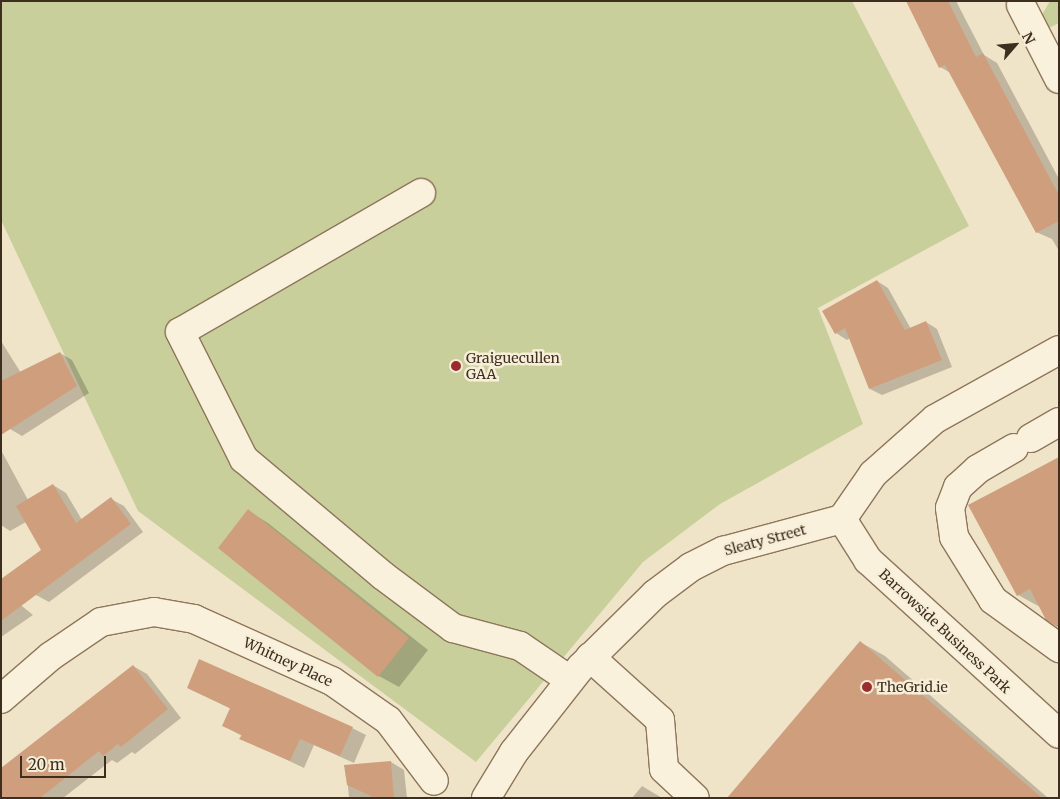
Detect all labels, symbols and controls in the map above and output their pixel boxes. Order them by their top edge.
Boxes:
north arrow [990,20,1040,70]
text: N [1018,29,1039,47]
place label: Graiguecullen GAA [466,350,560,382]
marker: Graiguecullen GAA [450,360,462,372]
street label: Sleaty Street [722,521,808,559]
street label: Barrowside Business Park [876,565,1014,697]
street label: Whitney Place [241,634,335,690]
place label: TheGrid.ie [877,679,948,695]
marker: TheGrid.ie [861,681,873,693]
scale bar [22,746,109,778]
text: 20 m [28,755,65,774]

